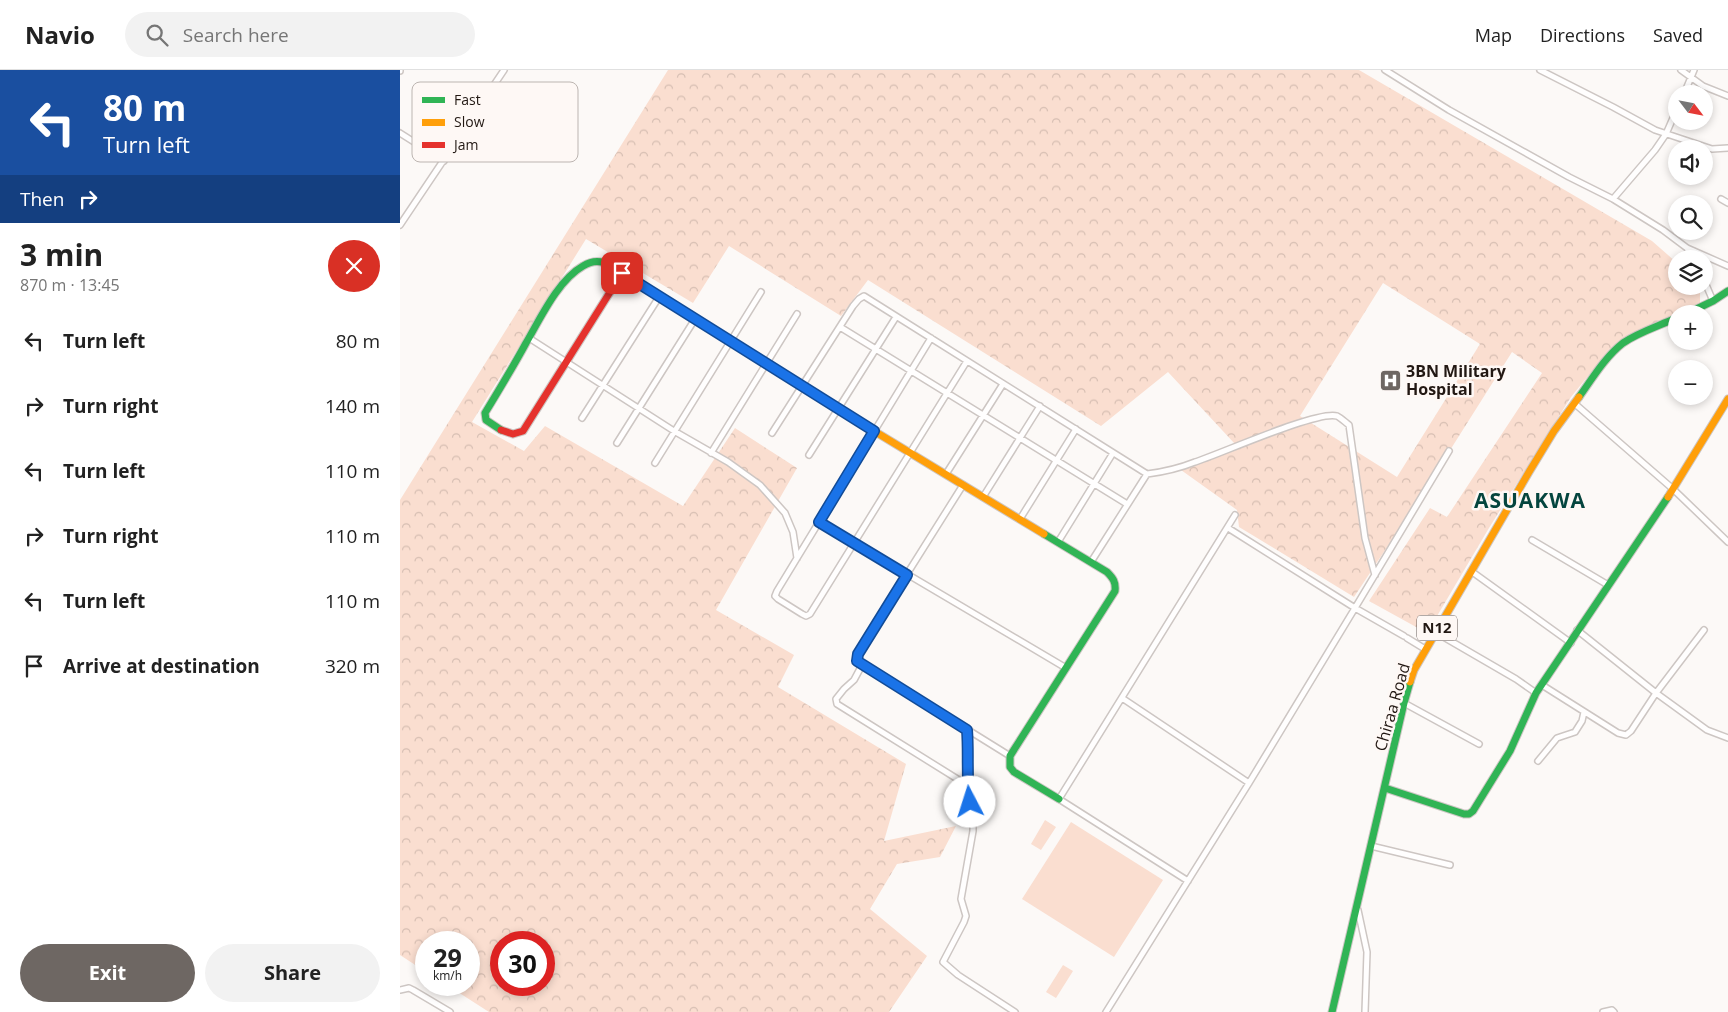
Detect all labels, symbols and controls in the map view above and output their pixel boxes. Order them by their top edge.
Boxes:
search box [125,12,475,57]
text: Navio [25,18,95,51]
icon: search [143,21,171,49]
text: Search here [183,22,289,48]
text: Map [1475,23,1512,47]
text: Directions [1540,23,1625,47]
text: Saved [1653,23,1703,47]
legend [412,82,578,162]
text: 80 m [103,84,186,131]
north arrow [1668,85,1712,130]
map controls [1668,85,1713,405]
icon: left [20,90,85,155]
text: Fast [454,90,481,109]
text: Slow [454,112,485,131]
text: Turn left [103,129,190,159]
text: Jam [452,135,479,154]
button: sound [1668,140,1713,185]
icon: right [74,185,102,213]
text: Then [20,186,64,212]
button: search [1668,195,1713,240]
text: 3 min [20,234,103,275]
button: close [328,240,380,292]
button: layers [1668,250,1713,295]
pin [601,252,643,294]
icon: arrive [608,259,636,287]
text: 870 m · 13:45 [20,274,120,296]
button: + [1668,305,1713,350]
icon: left [20,327,48,355]
text: Turn left [63,328,145,354]
text: 80 m [336,328,380,354]
place label: 3BN Military Hospital [1406,360,1507,400]
button: − [1668,360,1713,405]
hospital icon: 3BN Military Hospital [1378,368,1402,392]
icon: right [20,392,48,420]
text: Turn right [63,393,158,419]
text: 140 m [325,393,380,419]
icon: left [20,457,48,485]
text: Turn left [63,458,145,484]
text: 110 m [325,458,380,484]
district label: ASUAKWA [1474,486,1586,514]
icon: right [20,522,48,550]
text: Turn right [63,523,158,549]
text: 110 m [325,523,380,549]
icon: left [20,587,48,615]
text: Turn left [63,588,145,614]
text: 110 m [325,588,380,614]
road number: N12 [1417,616,1457,640]
icon: arrive [20,652,48,680]
text: Arrive at destination [63,653,260,679]
text: 320 m [325,653,380,679]
street label: Chiraa Road [1369,660,1415,754]
position arrow [943,775,995,827]
speed limit sign: 30 [490,931,555,996]
text: 29 [433,940,462,974]
button: Exit [20,944,195,1002]
button: Share [205,944,380,1002]
text: km/h [433,967,462,984]

